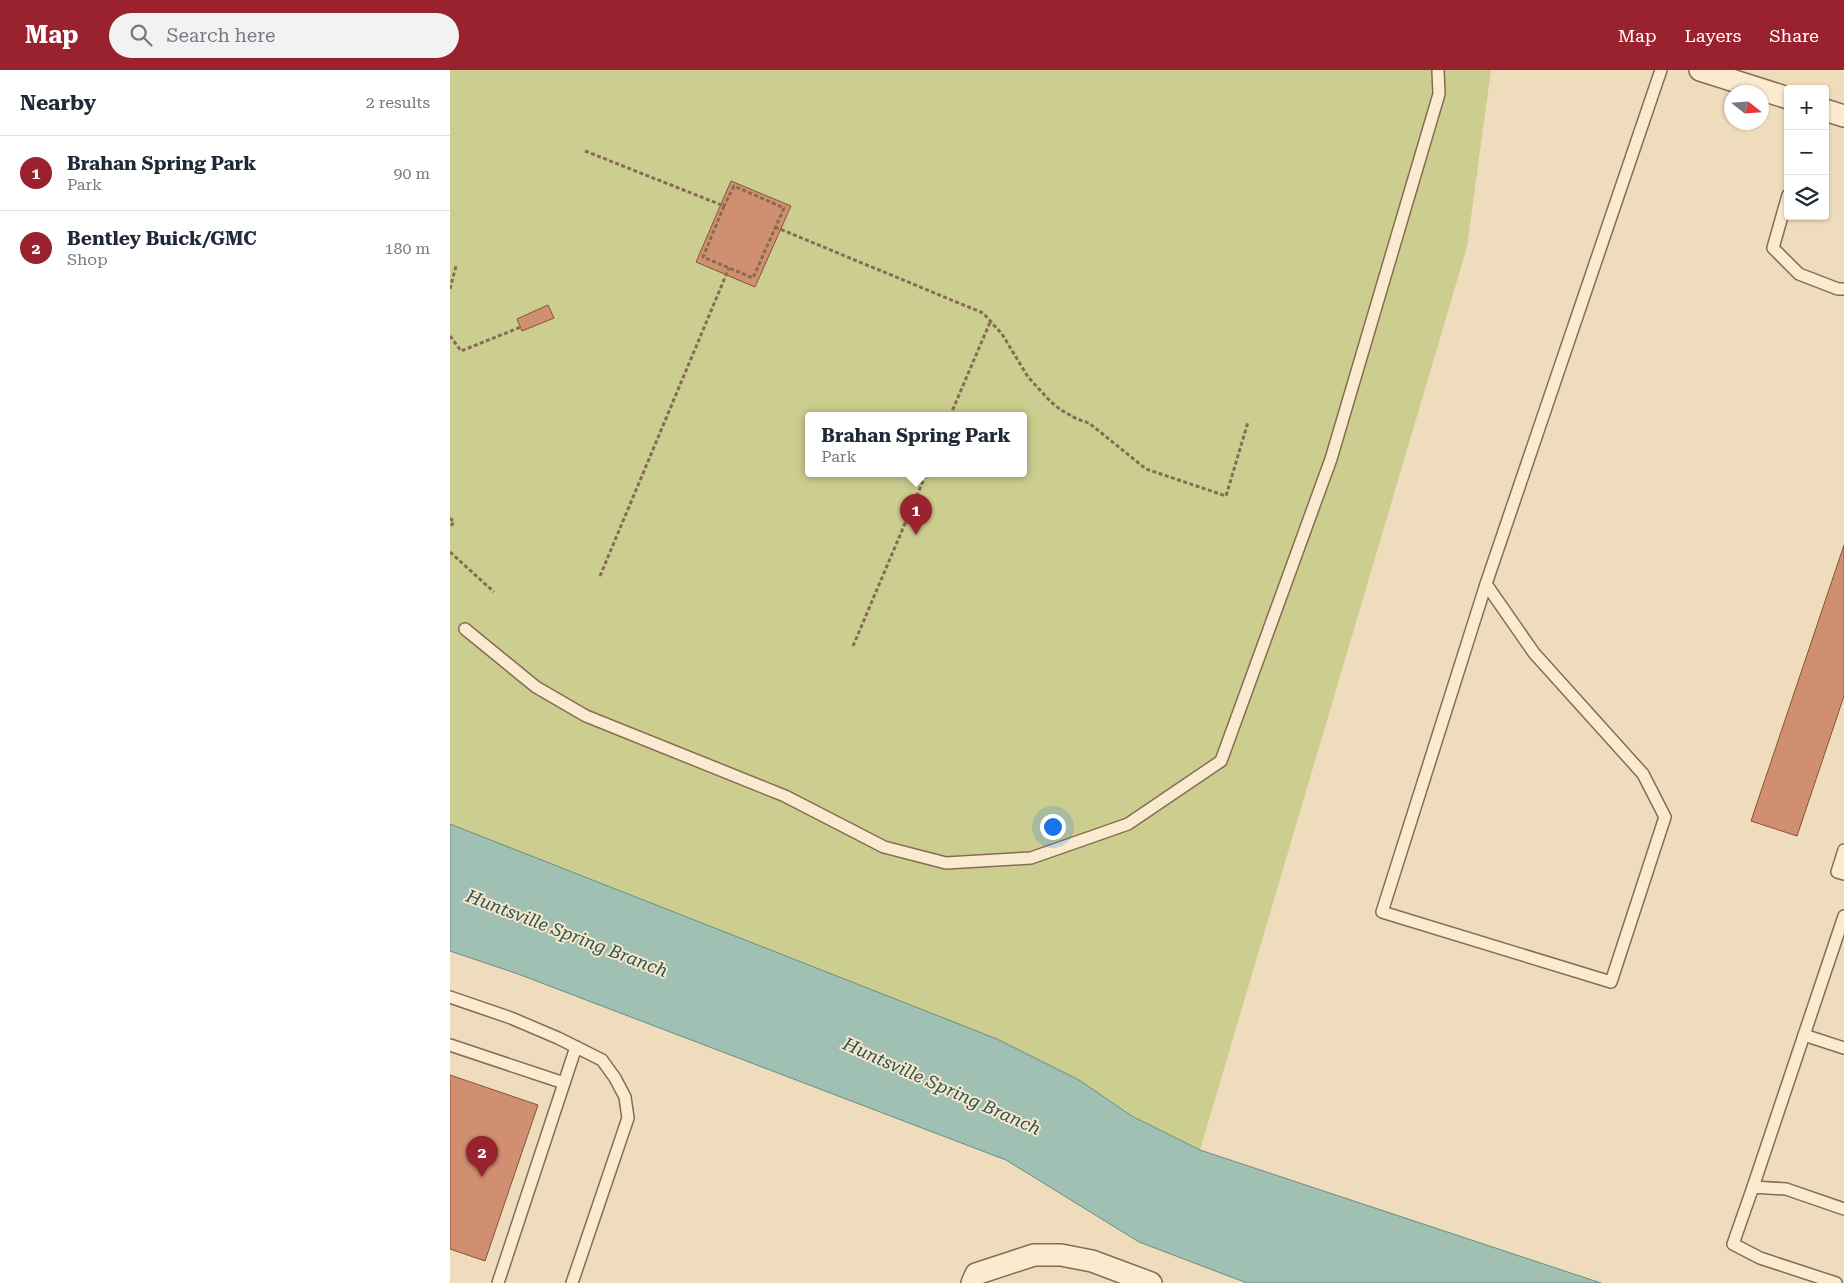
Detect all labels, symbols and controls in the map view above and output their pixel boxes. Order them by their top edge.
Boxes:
search box [109,13,459,58]
text: Map [25,21,79,49]
icon: search [127,21,155,49]
text: Search here [167,24,275,47]
text: Map [1618,25,1657,46]
text: Layers [1685,25,1741,46]
text: Share [1769,25,1819,46]
north arrow [1724,85,1769,130]
map controls [1784,85,1829,220]
button: + [1784,85,1829,130]
text: Nearby [20,91,96,115]
text: 2 results [366,93,430,112]
button: − [1784,130,1829,175]
text: Brahan Spring Park [67,152,256,175]
text: 1 [32,164,40,183]
text: 90 m [393,164,430,183]
text: Park [67,175,102,194]
button: layers [1784,175,1829,220]
text: Bentley Buick/GMC [67,227,257,250]
text: 2 [32,239,40,258]
text: 180 m [384,239,430,258]
text: Shop [67,250,108,269]
popup [805,412,1027,477]
text: Brahan Spring Park [821,424,1011,447]
text: Park [821,447,857,466]
pin: 1 [900,494,932,535]
your location [1040,814,1066,840]
water label: Huntsville Spring Branch [462,884,671,981]
water label: Huntsville Spring Branch [839,1032,1044,1139]
pin: 2 [466,1136,498,1177]

